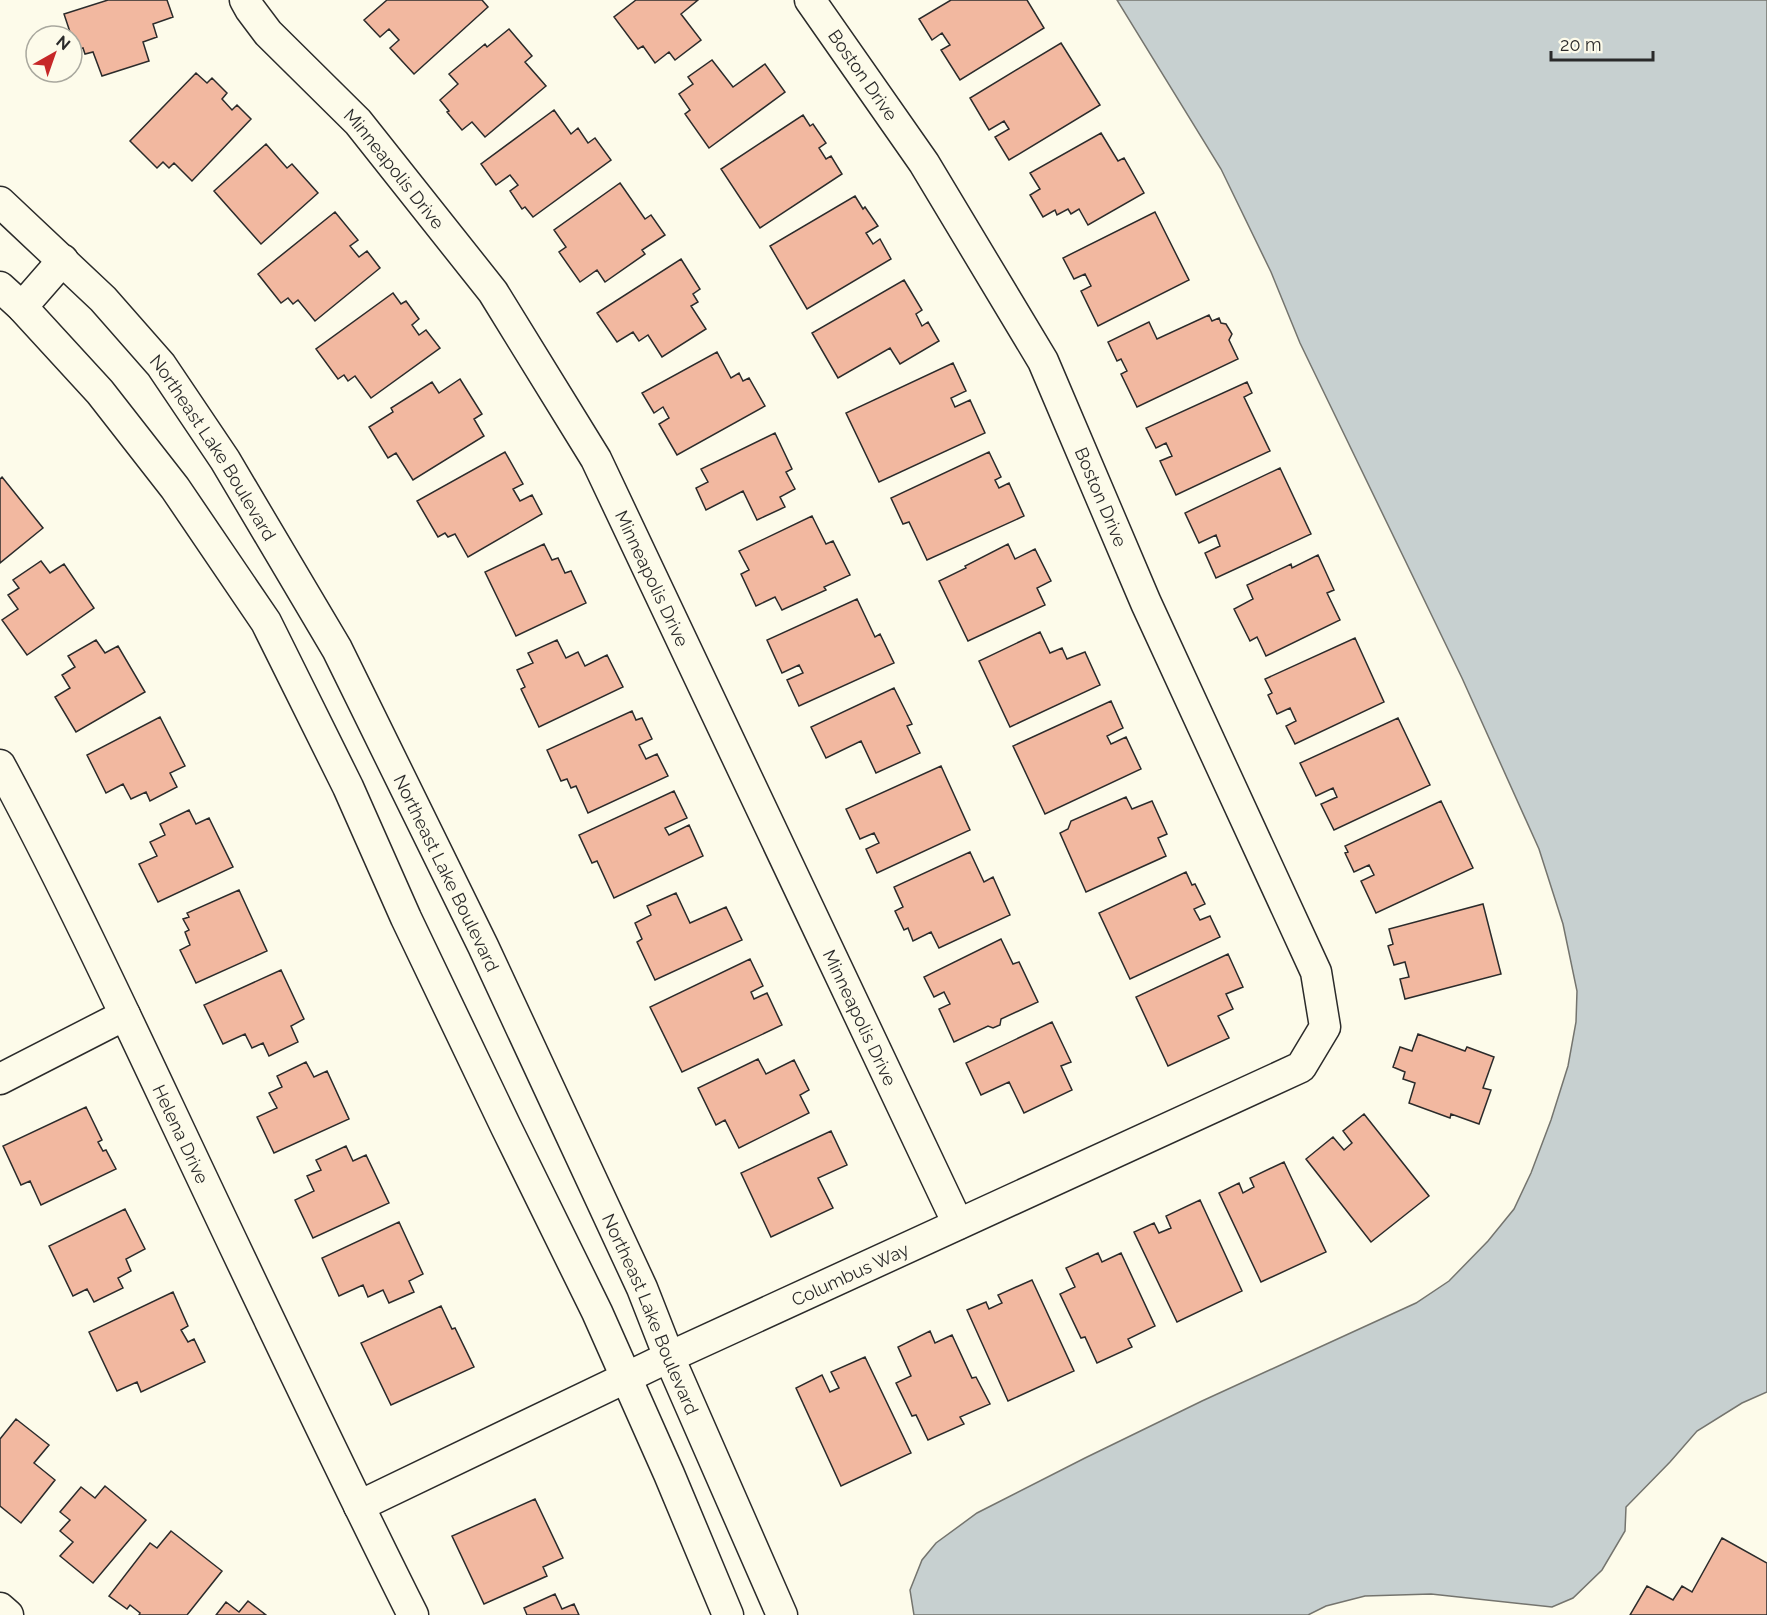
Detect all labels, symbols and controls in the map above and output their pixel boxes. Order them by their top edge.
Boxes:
north arrow [24,24,84,84]
scale bar [1551,24,1653,62]
street label: Boston Drive [824,26,902,125]
text: N [53,32,74,54]
text: 20 m [1560,34,1602,55]
street label: Minneapolis Drive [340,104,449,233]
street label: Northeast Lake Boulevard [146,350,281,544]
street label: Boston Drive [1071,444,1132,550]
street label: Minneapolis Drive [611,507,694,650]
street label: Northeast Lake Boulevard [390,771,504,975]
street label: Minneapolis Drive [819,946,902,1089]
street label: Helena Drive [149,1081,214,1187]
street label: Northeast Lake Boulevard [598,1210,703,1418]
street label: Columbus Way [788,1238,912,1310]

